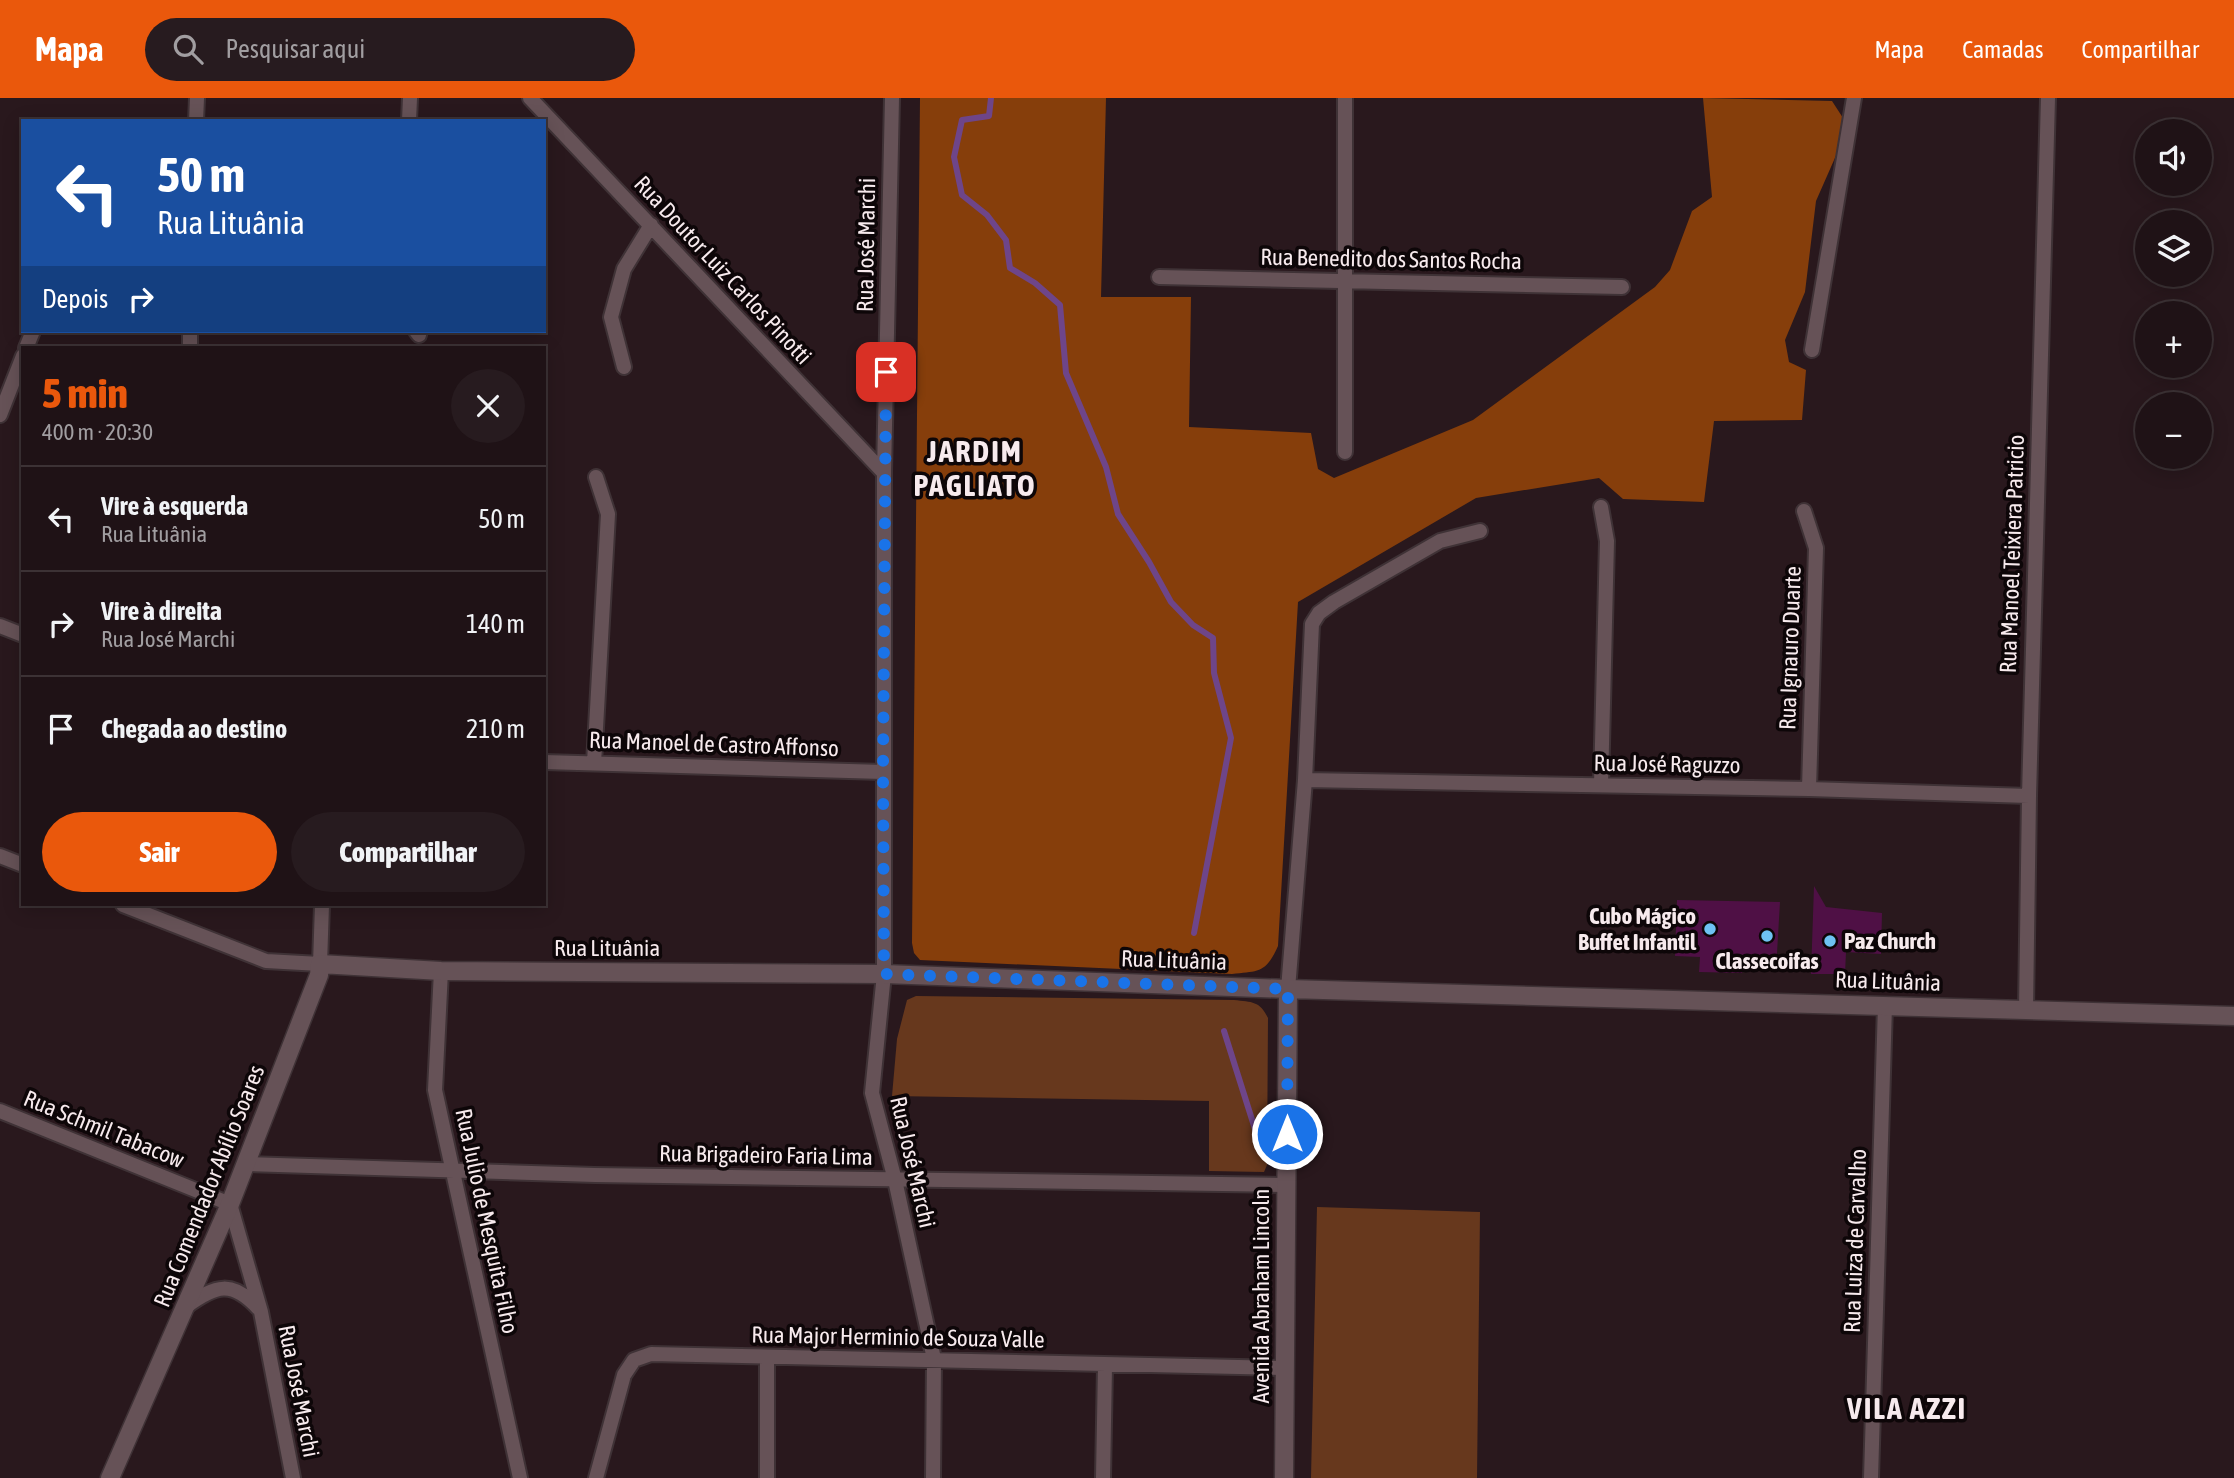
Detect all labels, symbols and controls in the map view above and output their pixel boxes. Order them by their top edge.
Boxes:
search box [145,18,635,81]
text: Mapa [35,30,103,68]
icon: search [169,30,207,68]
text: Pesquisar aqui [225,34,365,64]
text: Mapa [1874,36,1924,63]
text: Camadas [1962,36,2044,63]
text: Compartilhar [2082,36,2199,63]
map controls [2135,119,2212,469]
button: sound [2135,119,2212,196]
text: 50 m [157,146,245,202]
icon: left [42,147,133,238]
street label: Rua Doutor Luiz Carlos Pinotti [629,171,817,369]
street label: Rua José Marchi [852,178,880,312]
text: Rua Lituânia [157,204,305,241]
button: layers [2135,210,2212,287]
street label: Rua Benedito dos Santos Rocha [1260,244,1522,274]
icon: right [122,280,160,318]
text: Depois [42,284,108,314]
button: + [2135,301,2212,378]
pin [856,342,916,402]
icon: arrive [867,353,905,391]
text: 5 min [42,369,128,417]
button: close [451,369,525,443]
button: − [2135,392,2212,469]
text: 400 m · 20:30 [42,419,153,445]
district label: JARDIM PAGLIATO [914,434,1036,502]
street label: Rua Manoel Teixiera Patricio [1995,434,2029,674]
text: Vire à esquerda [101,491,248,521]
icon: left [42,500,80,538]
text: 50 m [478,504,525,534]
text: Rua Lituânia [101,521,207,547]
street label: Rua Ignauro Duarte [1774,566,1806,730]
text: Vire à direita [101,596,222,626]
icon: right [42,605,80,643]
text: 140 m [466,609,525,639]
text: Rua José Marchi [101,626,235,652]
icon: arrive [42,710,80,748]
text: Chegada ao destino [101,714,287,744]
text: 210 m [466,714,525,744]
street label: Rua Manoel de Castro Affonso [589,727,839,761]
street label: Rua José Raguzzo [1593,750,1741,778]
button: Sair [42,812,277,892]
button: Compartilhar [291,812,525,892]
place label: Cubo Mágico Buffet Infantil [1578,903,1697,955]
marker: Cubo Mágico Buffet Infantil [1702,921,1718,937]
marker: Classecoifas [1759,928,1775,944]
place label: Paz Church [1844,928,1936,954]
marker: Paz Church [1822,933,1838,949]
street label: Rua Lituânia [554,935,660,961]
street label: Rua Lituânia [1120,945,1228,975]
place label: Classecoifas [1715,948,1819,974]
street label: Rua Lituânia [1834,966,1942,996]
street label: Rua Comendador Abílio Soares [149,1061,269,1311]
street label: Rua Schmil Tabacow [20,1085,188,1173]
street label: Rua José Marchi [885,1094,941,1230]
position arrow [1250,1097,1324,1171]
street label: Rua Julio de Mesquita Filho [450,1106,524,1336]
street label: Rua Brigadeiro Faria Lima [659,1140,873,1170]
street label: Rua Luiza de Carvalho [1839,1148,1871,1334]
street label: Avenida Abraham Lincoln [1248,1189,1274,1403]
street label: Rua Major Herminio de Souza Valle [751,1321,1045,1353]
street label: Rua José Marchi [273,1323,325,1459]
district label: VILA AZZI [1846,1391,1967,1425]

